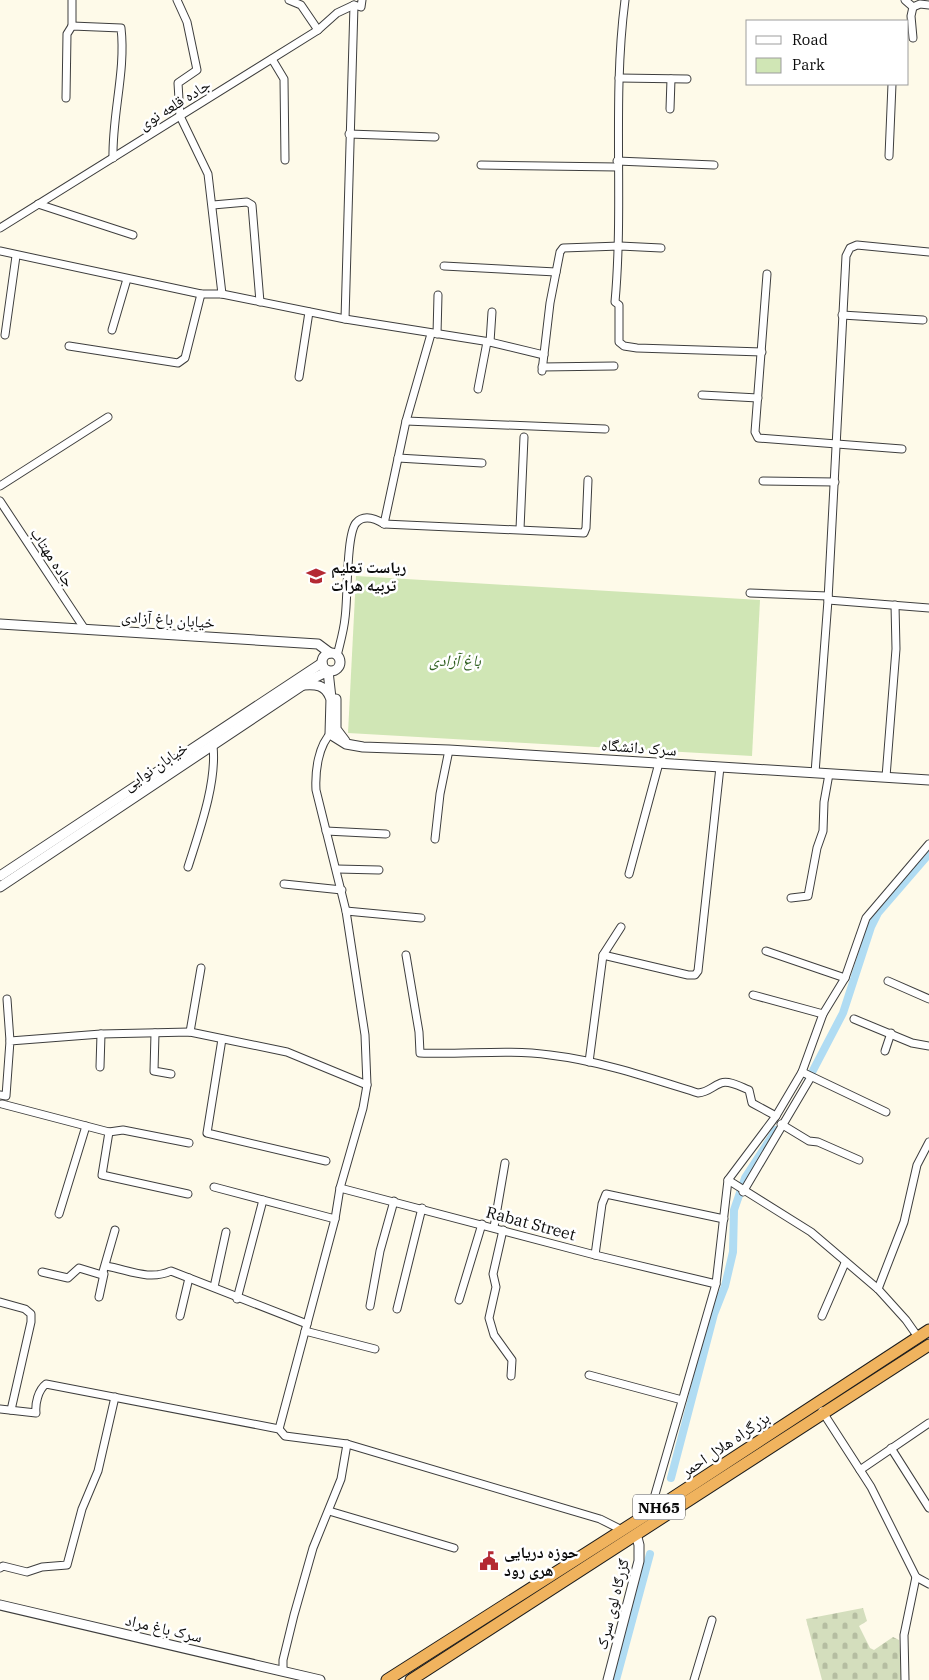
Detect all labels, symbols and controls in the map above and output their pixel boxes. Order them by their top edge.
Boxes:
legend [746,20,909,85]
text: Road [792,30,828,49]
text: Park [792,55,825,74]
street label: جاده قلعه نوی [134,74,214,135]
street label: جاده مهتاب [26,524,80,590]
place label: ریاست تعلیم تربیه هرات [331,557,406,595]
school or university icon: ریاست تعلیم تربیه هرات [305,565,327,587]
street label: خیابان باغ آزادی [121,606,215,633]
park label: باغ آزادی [429,650,482,671]
street label: سرک دانشگاه [601,734,677,760]
street label: خیابان نوایی [119,737,192,796]
street label: Rabat Street [484,1201,578,1245]
street label: بزرگراه هلال احمر [676,1407,774,1482]
road number: NH65 [633,1494,685,1520]
place label: حوزه دریایی هری رود [504,1542,578,1580]
public building icon: حوزه دریایی هری رود [478,1550,500,1572]
street label: ګزرګاه لوی سړک [591,1556,634,1652]
street label: سرک باغ مراد [123,1609,204,1648]

